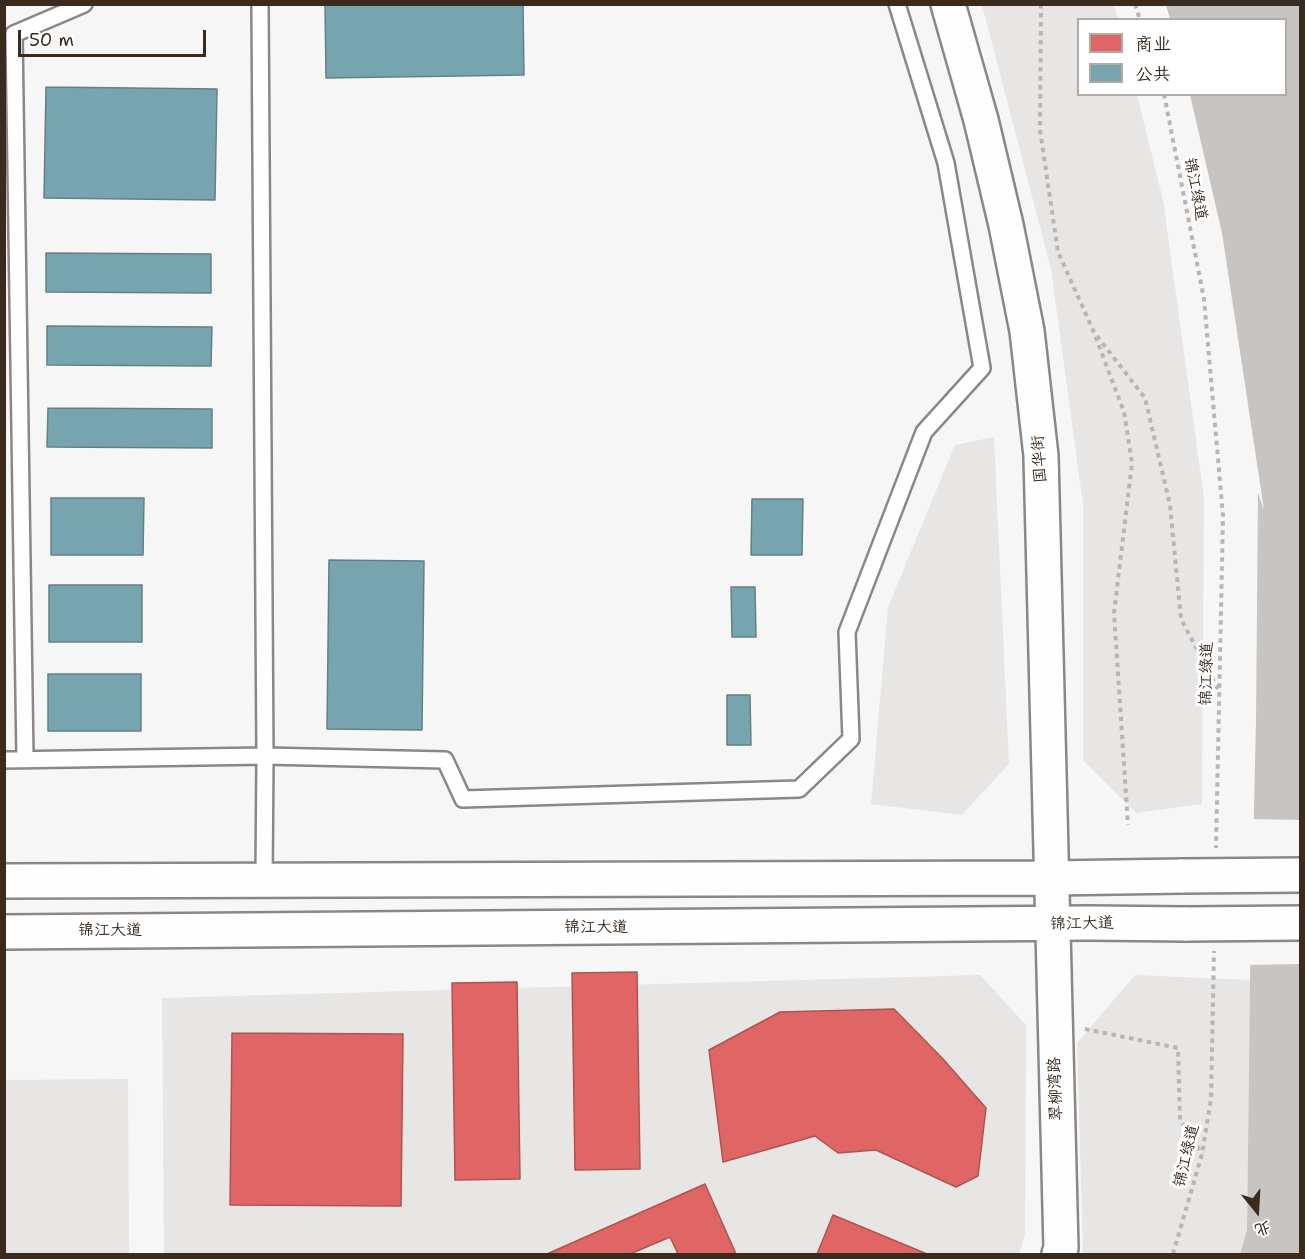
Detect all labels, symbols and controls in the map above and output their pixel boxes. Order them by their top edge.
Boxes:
scale bar [21,18,208,56]
legend [1077,18,1287,96]
text: 50 m [29,28,74,52]
text: 商业 [1135,32,1171,56]
text: 公共 [1135,62,1171,86]
street label: 锦江绿道 [1179,156,1211,222]
street label: 国华街 [1029,434,1051,484]
street label: 锦江绿道 [1197,642,1217,706]
street label: 锦江大道 [1050,914,1114,934]
street label: 锦江大道 [564,918,628,938]
street label: 锦江大道 [78,921,142,941]
street label: 翠柳湾路 [1045,1057,1067,1121]
street label: 锦江绿道 [1170,1123,1204,1189]
north arrow [1227,1181,1287,1241]
text: 北 [1252,1216,1274,1241]

